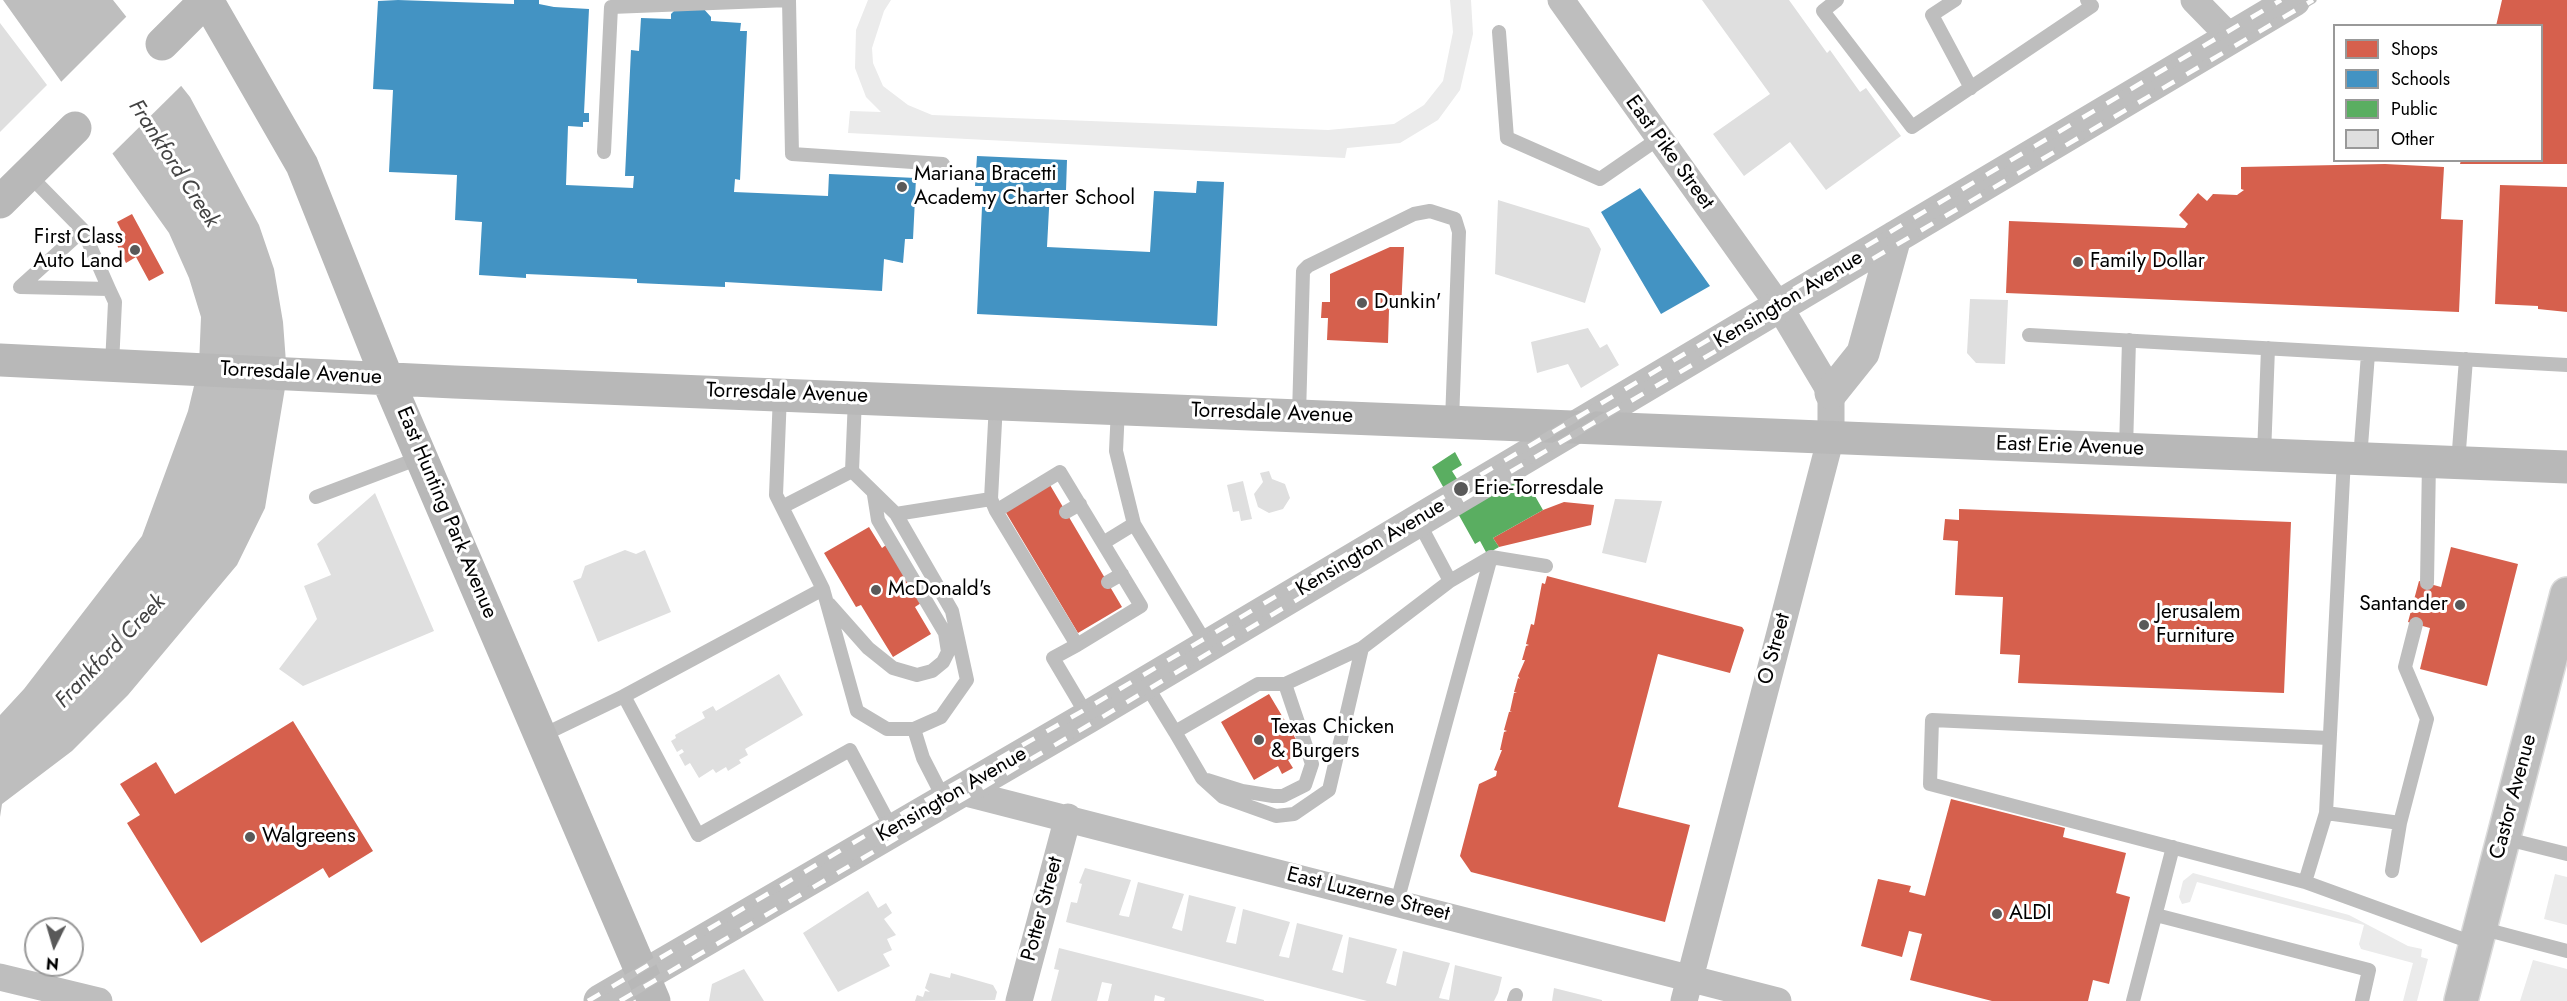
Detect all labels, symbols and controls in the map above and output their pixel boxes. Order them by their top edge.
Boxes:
legend [2333,24,2543,162]
text: Shops [2391,36,2438,62]
text: Schools [2391,66,2450,92]
street label: East Pike Street [1619,91,1719,215]
water label: Frankford Creek [122,95,224,233]
text: Public [2391,96,2438,122]
text: Other [2391,126,2434,152]
place label: Mariana Bracetti Academy Charter School [914,162,1135,212]
marker: Mariana Bracetti Academy Charter School [895,180,909,194]
place label: First Class Auto Land [33,225,123,275]
marker: First Class Auto Land [128,243,142,257]
street label: Kensington Avenue [1710,246,1868,354]
place label: Family Dollar [2090,249,2205,275]
marker: Family Dollar [2071,255,2085,269]
place label: Dunkin' [1374,290,1441,316]
marker: Dunkin' [1355,296,1369,310]
street label: Torresdale Avenue [219,357,383,391]
street label: Torresdale Avenue [706,379,868,409]
street label: Torresdale Avenue [1191,399,1353,429]
street label: East Hunting Park Avenue [390,403,502,623]
street label: East Erie Avenue [1996,432,2144,462]
place label: Erie-Torresdale [1474,476,1604,502]
marker: Erie-Torresdale [1452,480,1470,498]
street label: Kensington Avenue [1292,494,1450,602]
place label: McDonald's [888,577,991,603]
marker: McDonald's [869,583,883,597]
water label: Frankford Creek [50,590,172,714]
place label: Santander [2359,592,2448,618]
marker: Santander [2453,598,2467,612]
place label: Jerusalem Furniture [2156,600,2241,650]
street label: O Street [1753,610,1797,688]
marker: Jerusalem Furniture [2137,618,2151,632]
place label: Texas Chicken & Burgers [1271,715,1395,765]
street label: Castor Avenue [2485,732,2543,862]
marker: Texas Chicken & Burgers [1252,733,1266,747]
street label: Kensington Avenue [872,742,1032,848]
place label: Walgreens [262,824,356,850]
marker: Walgreens [243,830,257,844]
street label: Potter Street [1017,854,1069,964]
street label: East Luzerne Street [1284,863,1452,927]
place label: ALDI [2009,901,2052,927]
marker: ALDI [1990,907,2004,921]
north arrow [24,917,84,977]
text: N [45,951,60,975]

